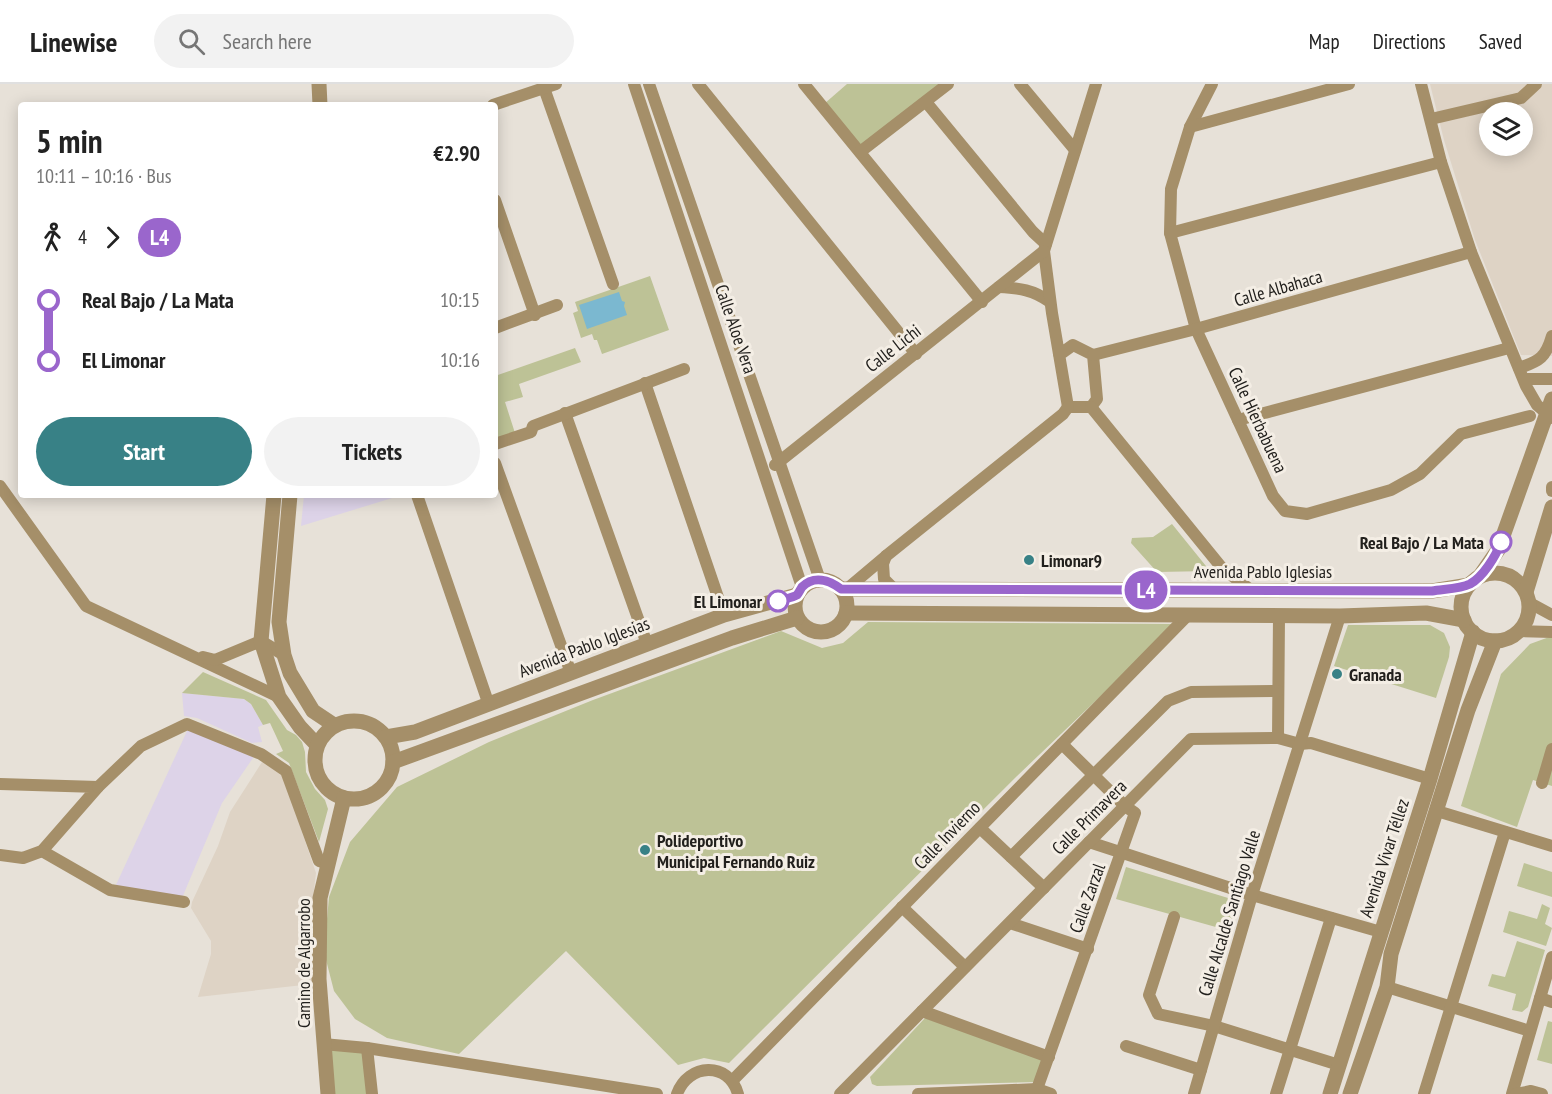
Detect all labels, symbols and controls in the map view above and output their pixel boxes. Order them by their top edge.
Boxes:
search box [154,14,574,68]
text: Linewise [30,23,118,60]
icon: search [175,25,208,58]
text: Search here [223,27,312,55]
text: Map [1309,28,1340,55]
text: Directions [1373,28,1446,55]
text: Saved [1479,28,1522,55]
map controls [1479,102,1533,156]
button: layers [1479,102,1533,156]
text: 5 min [36,119,103,162]
text: €2.90 [433,139,480,167]
text: 10:11 – 10:16 · Bus [36,163,171,189]
icon: walk [36,221,69,254]
icon: forward [96,221,129,254]
text: 4 [78,224,87,250]
text: L4 [150,224,169,251]
street label: Calle Albahaca [1231,264,1325,312]
street label: Calle Aloe Vera [710,281,762,377]
text: Real Bajo / La Mata [82,286,234,314]
text: 10:15 [440,287,480,313]
street label: Calle Lichi [861,319,925,377]
text: El Limonar [82,346,165,374]
text: 10:16 [440,347,480,373]
street label: Calle Hierbabuena [1223,364,1293,476]
button: Start [36,417,252,486]
button: Tickets [264,417,480,486]
place label: Real Bajo / La Mata [1360,531,1484,554]
marker: Real Bajo / La Mata [1490,531,1512,553]
place label: Limonar9 [1041,549,1102,572]
marker: Limonar9 [1022,553,1036,567]
street label: Avenida Pablo Iglesias [1194,560,1332,583]
line badge: L4 [1119,570,1173,610]
text: L4 [1137,577,1155,604]
place label: El Limonar [694,590,763,613]
marker: El Limonar [767,590,789,612]
street label: Avenida Pablo Iglesias [515,611,653,683]
place label: Granada [1349,663,1402,686]
marker: Granada [1330,667,1344,681]
street label: Calle Primavera [1047,775,1131,859]
street label: Calle Invierno [909,796,985,874]
street label: Avenida Vivar Téllez [1354,796,1414,920]
street label: Calle Alcalde Santiago Valle [1193,827,1265,999]
place label: Polideportivo Municipal Fernando Ruiz [657,829,815,873]
marker: Polideportivo Municipal Fernando Ruiz [638,843,652,857]
street label: Calle Zarzal [1064,859,1110,936]
street label: Camino de Algarrobo [292,898,315,1028]

